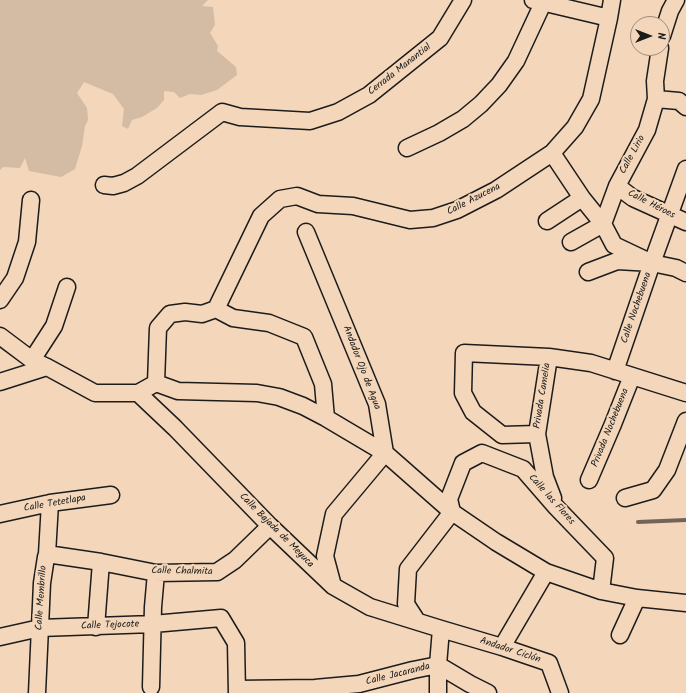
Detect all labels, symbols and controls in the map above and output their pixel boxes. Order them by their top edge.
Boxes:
north arrow [630,16,670,56]
text: N [652,33,670,39]
street label: Cerrada Manantial [366,42,434,98]
street label: Calle Lirio [618,134,648,176]
street label: Calle Azucena [445,181,503,219]
street label: Calle Héroes [625,188,677,222]
street label: Calle Nochebuena [619,271,655,345]
street label: Andador Ojo de Agua [339,324,383,412]
street label: Privada Camelia [532,362,554,430]
street label: Privada Nochebuena [590,387,632,469]
street label: Calle las Flores [525,472,577,528]
street label: Calle Bajada de Meyuca [236,491,316,571]
street label: Calle Tetetlapa [23,493,87,515]
street label: Calle Membrillo [34,565,50,631]
street label: Calle Chalmita [151,565,213,579]
street label: Calle Tejocote [81,619,139,633]
street label: Andador Ciclón [478,636,542,666]
street label: Calle Jacaranda [365,661,431,689]

